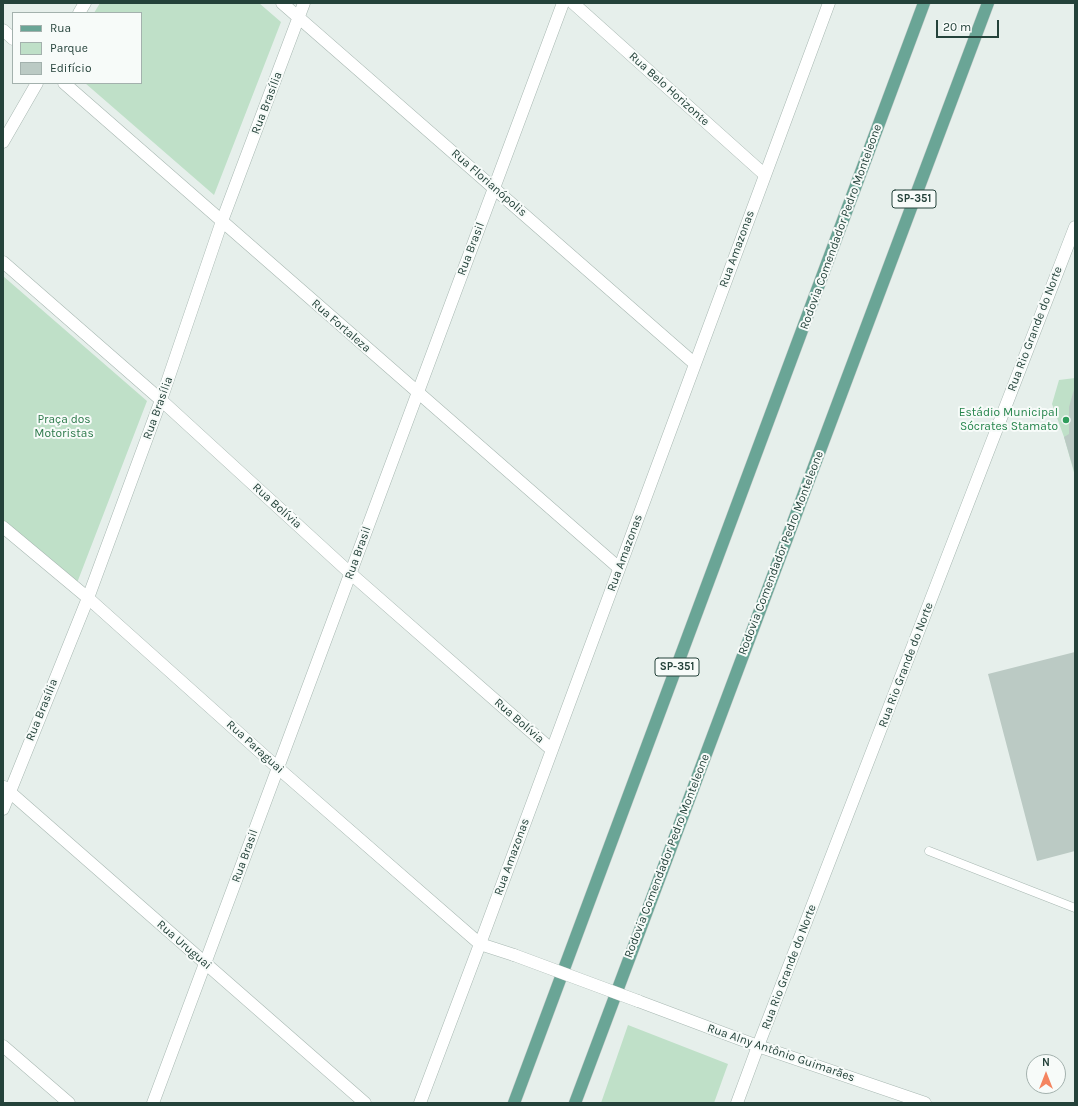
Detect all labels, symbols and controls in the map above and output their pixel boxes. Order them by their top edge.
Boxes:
legend [12,12,142,84]
scale bar [938,12,1001,38]
text: 20 m [943,20,971,34]
text: Rua [50,21,71,35]
text: Parque [50,41,88,55]
street label: Rua Belo Horizonte [626,49,712,129]
text: Edifício [50,61,91,75]
street label: Rua Brasília [248,70,286,136]
street label: Rodovia Comendador Pedro Monteleone [797,122,885,332]
street label: Rua Florianópolis [448,146,530,220]
road number: SP-351 [892,190,936,208]
street label: Rua Amazonas [716,208,758,290]
street label: Rua Brasil [454,220,488,278]
street label: Rua Rio Grande do Norte [1004,264,1066,394]
street label: Rua Fortaleza [308,296,374,356]
street label: Rua Brasília [140,375,176,441]
place label: Estádio Municipal Sócrates Stamato [959,406,1058,434]
park label: Praça dos Motoristas [34,413,94,441]
marker: Estádio Municipal Sócrates Stamato [1061,415,1071,425]
street label: Rodovia Comendador Pedro Monteleone [735,449,827,657]
street label: Rua Bolívia [249,480,305,532]
street label: Rua Amazonas [604,512,646,594]
street label: Rua Brasil [342,524,374,582]
street label: Rua Rio Grande do Norte [875,600,937,730]
road number: SP-351 [655,658,699,676]
street label: Rua Brasília [23,677,61,743]
street label: Rua Bolívia [491,695,547,747]
street label: Rua Paraguai [223,717,287,777]
street label: Rodovia Comendador Pedro Monteleone [621,752,713,960]
street label: Rua Amazonas [491,816,533,898]
street label: Rua Brasil [229,827,261,885]
street label: Rua Rio Grande do Norte [758,902,820,1032]
street label: Rua Uruguai [154,917,214,973]
street label: Rua Alny Antônio Guimarães [705,1021,857,1085]
north arrow [1026,1054,1066,1094]
text: N [1042,1056,1050,1069]

